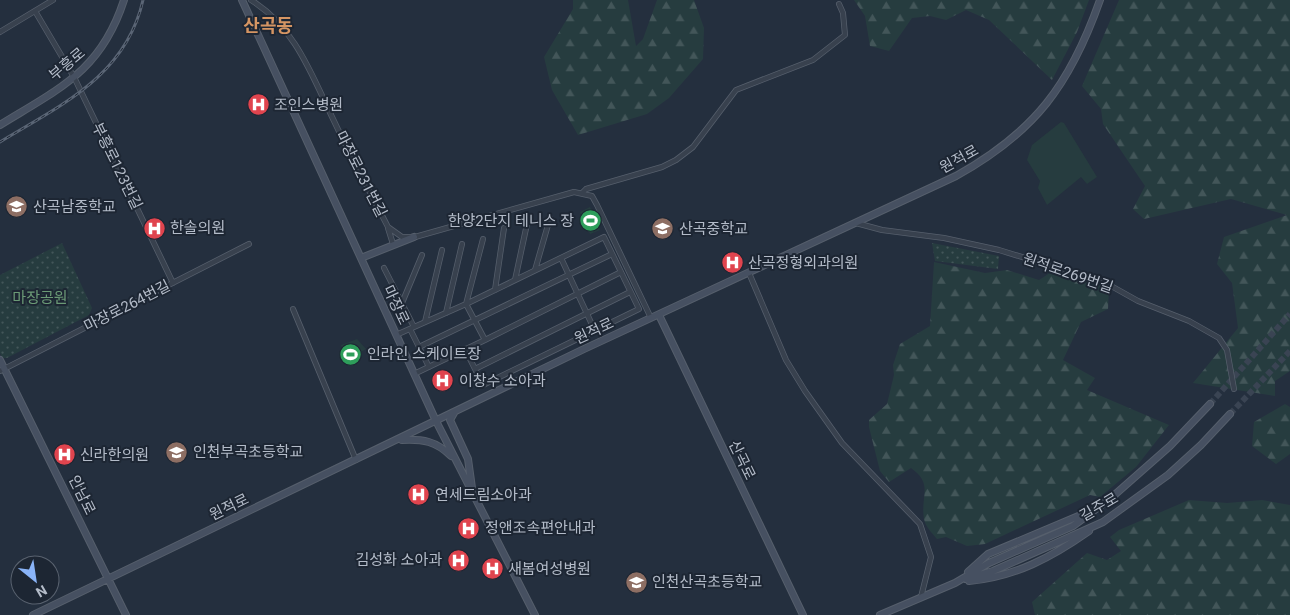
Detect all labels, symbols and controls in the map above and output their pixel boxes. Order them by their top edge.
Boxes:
district label: 산곡동 [243,15,293,36]
street label: 부흥로 [45,44,89,84]
hospital icon: 조인스병원 [246,93,270,117]
place label: 조인스병원 [274,96,343,114]
street label: 부흥로123번길 [88,120,146,212]
street label: 마장로231번길 [332,128,390,220]
street label: 원적로 [937,141,981,177]
school or university icon: 산곡남중학교 [5,195,29,219]
place label: 산곡남중학교 [33,198,116,216]
sports icon: 한양2단지 테니스 장 [578,209,602,233]
place label: 한양2단지 테니스 장 [448,212,574,230]
hospital icon: 한솔의원 [142,216,166,240]
school or university icon: 산곡중학교 [651,217,675,241]
place label: 한솔의원 [170,219,225,237]
place label: 산곡중학교 [679,220,748,238]
street label: 원적로269번길 [1020,249,1116,297]
hospital icon: 산곡정형외과의원 [720,251,744,275]
place label: 산곡정형외과의원 [748,254,858,272]
street label: 마장로264번길 [81,277,173,335]
street label: 마장로 [379,282,413,328]
park label: 마장공원 [12,289,68,307]
street label: 원적로 [571,314,617,348]
sports icon: 인라인 스케이트장 [339,342,363,366]
place label: 인라인 스케이트장 [367,345,481,363]
hospital icon: 이창수 소아과 [431,369,455,393]
place label: 이창수 소아과 [459,372,546,390]
street label: 산곡로 [725,437,759,483]
school or university icon: 인천부곡초등학교 [165,440,189,464]
hospital icon: 신라한의원 [52,443,76,467]
place label: 인천부곡초등학교 [193,443,303,461]
place label: 신라한의원 [80,446,149,464]
street label: 안남로 [65,472,99,518]
hospital icon: 연세드림소아과 [407,483,431,507]
place label: 연세드림소아과 [435,486,532,504]
street label: 길주로 [1077,489,1121,525]
street label: 원적로 [206,490,252,524]
hospital icon: 정앤조속편안내과 [457,516,481,540]
place label: 정앤조속편안내과 [485,519,596,537]
hospital icon: 김성화 소아과 [446,548,470,572]
place label: 김성화 소아과 [355,551,442,569]
north arrow [10,555,60,605]
hospital icon: 새봄여성병원 [480,557,504,581]
place label: 새봄여성병원 [508,560,591,578]
school or university icon: 인천산곡초등학교 [624,570,648,594]
place label: 인천산곡초등학교 [652,573,762,591]
text: N [33,582,50,601]

